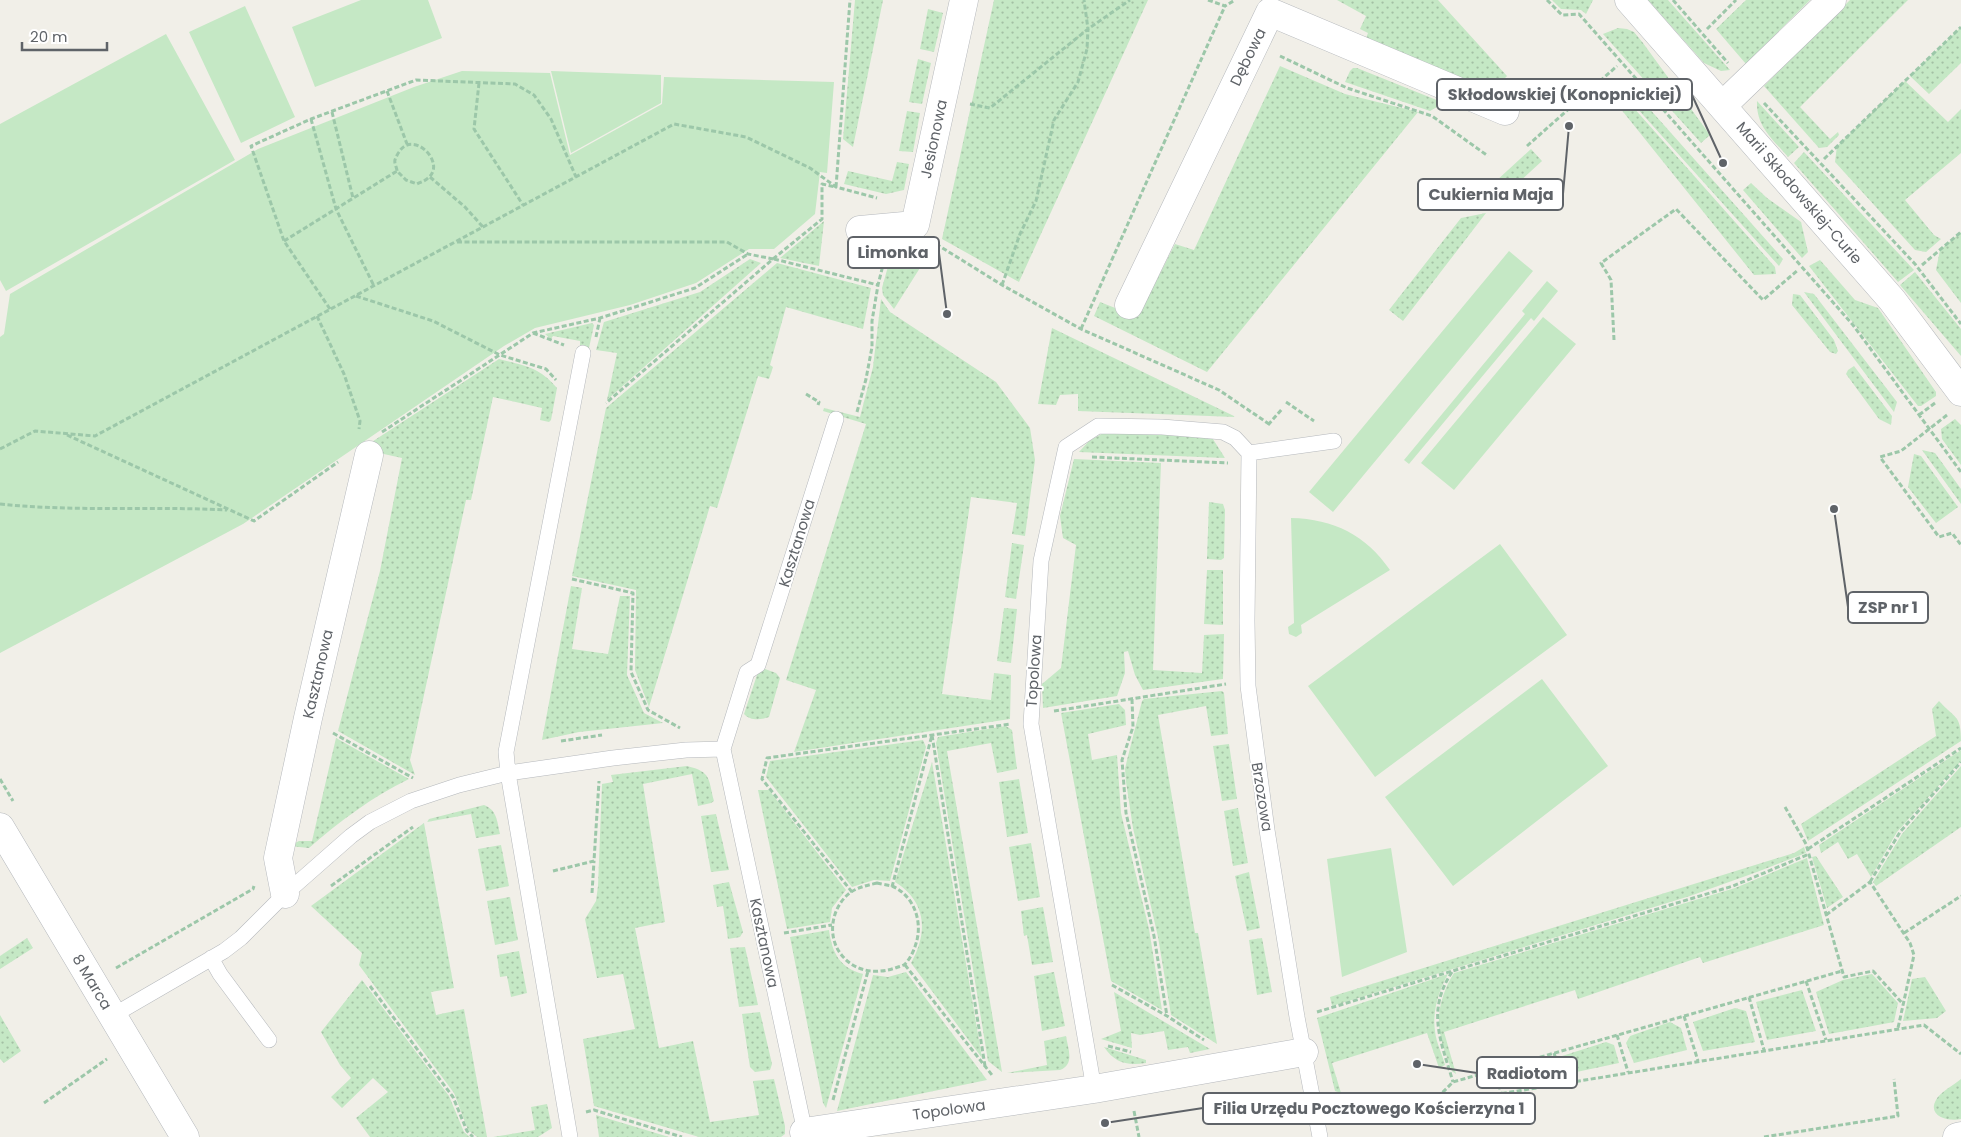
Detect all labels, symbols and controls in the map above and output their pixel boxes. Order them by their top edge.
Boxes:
scale bar [22,20,108,52]
street label: Dębowa [1225,24,1271,89]
text: 20 m [30,26,68,47]
callout: Skłodowskiej (Konopnickiej) [1437,79,1692,110]
text: Skłodowskiej (Konopnickiej) [1448,83,1682,106]
street label: Jesionowa [915,98,952,180]
street label: Marii Skłodowskiej-Curie [1732,117,1867,268]
callout: Cukiernia Maja [1418,179,1563,210]
text: Cukiernia Maja [1428,183,1554,206]
callout: Limonka [848,237,939,268]
text: Limonka [857,241,929,264]
street label: Kasztanowa [773,496,820,589]
callout: ZSP nr 1 [1848,592,1928,623]
text: ZSP nr 1 [1858,596,1918,619]
street label: Kasztanowa [297,627,338,721]
street label: Topolowa [1020,634,1047,708]
street label: Brzozowa [1247,761,1278,833]
street label: Kasztanowa [745,896,784,990]
street label: 8 Marca [68,950,117,1013]
callout: Radiotom [1477,1057,1577,1088]
text: Radiotom [1487,1062,1567,1085]
callout: Filia Urzędu Pocztowego Kościerzyna 1 [1203,1093,1535,1124]
street label: Topolowa [911,1094,987,1125]
text: Filia Urzędu Pocztowego Kościerzyna 1 [1213,1097,1525,1120]

